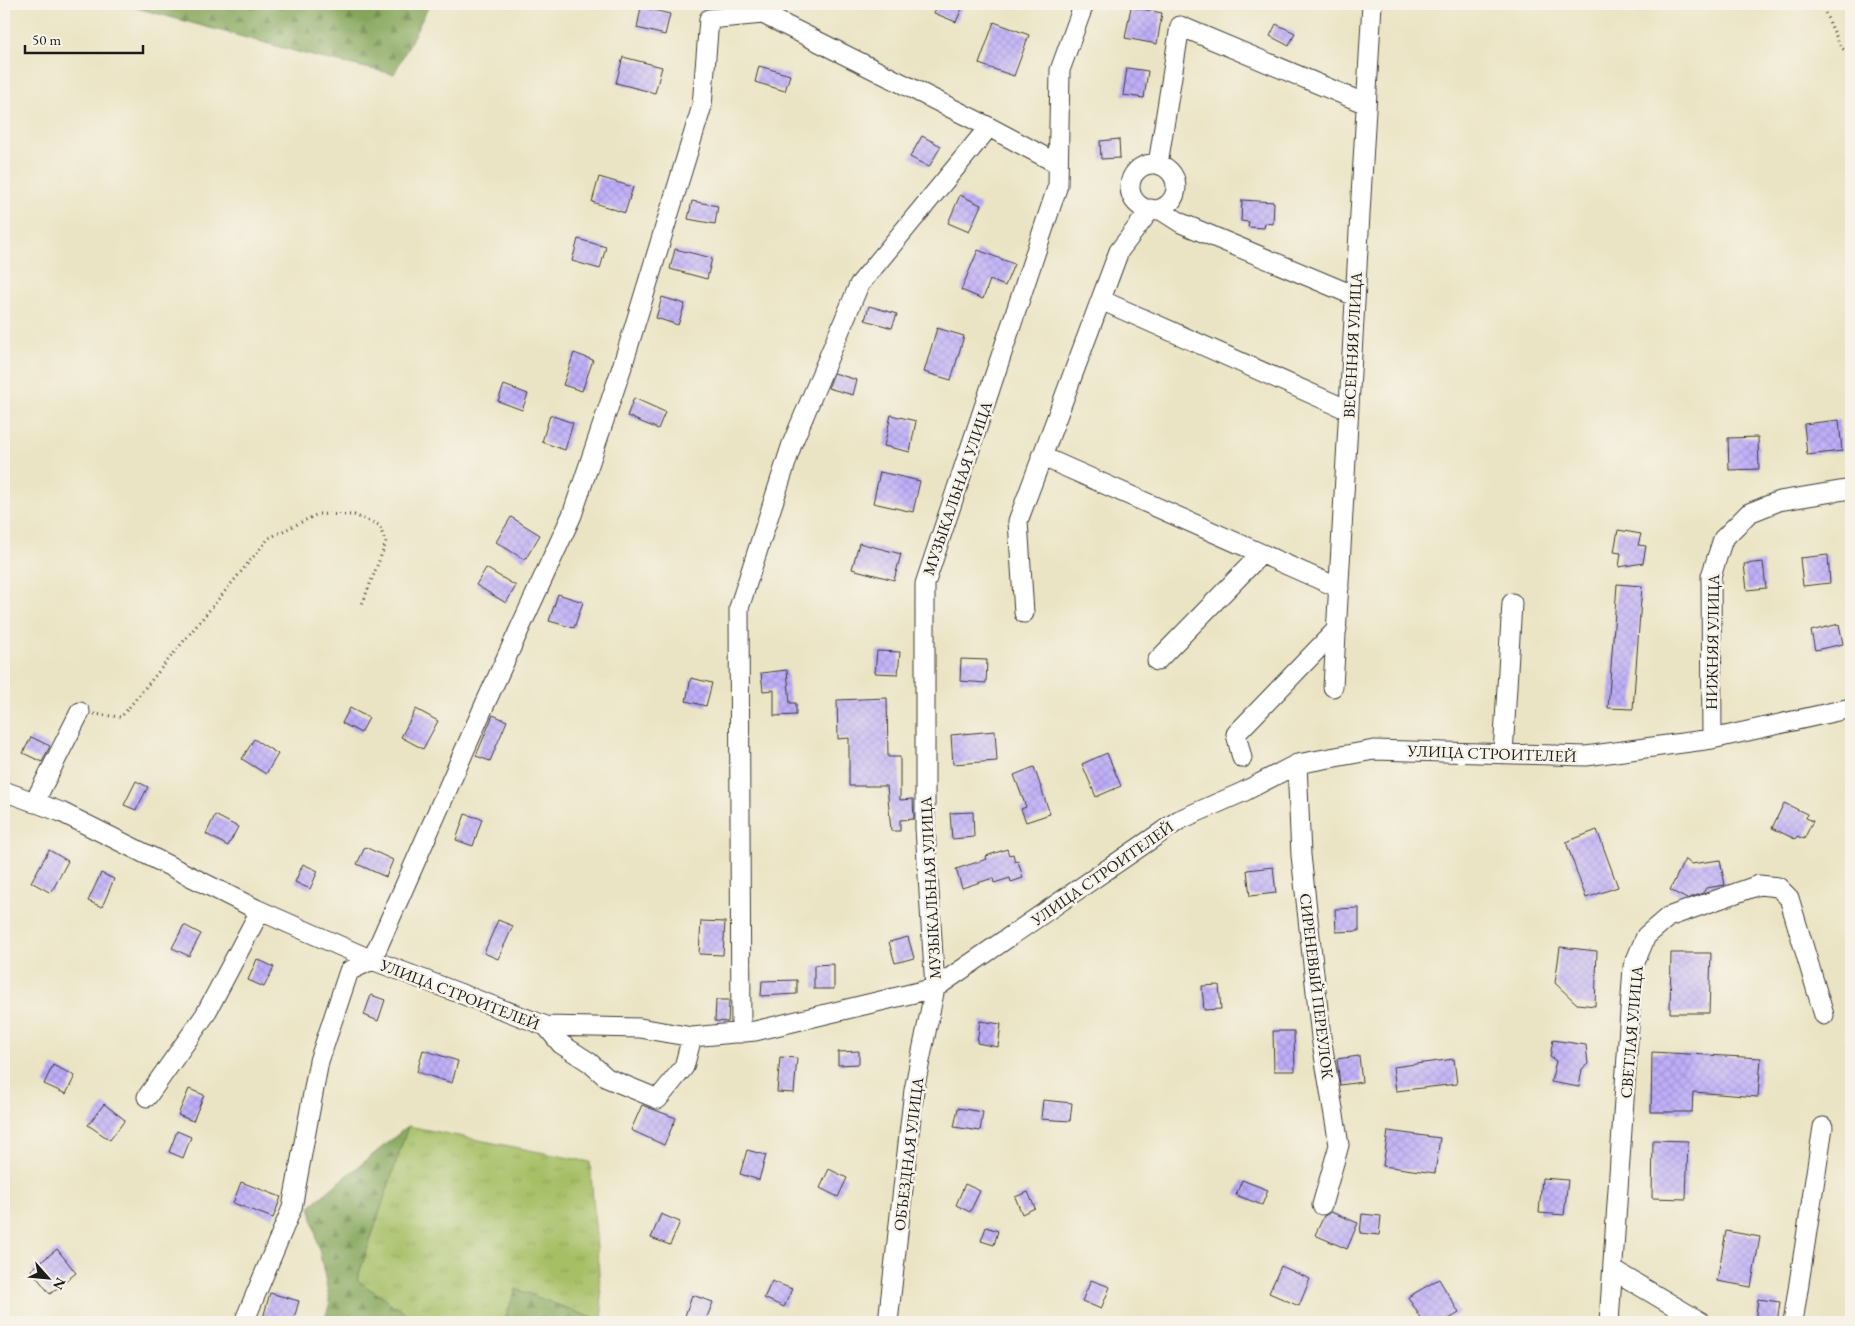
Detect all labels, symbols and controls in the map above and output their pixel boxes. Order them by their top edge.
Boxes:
scale bar [25,22,142,54]
text: 50 m [32,30,61,49]
street label: ВЕСЕННЯЯ УЛИЦА [1338,271,1367,419]
street label: МУЗЫКАЛЬНАЯ УЛИЦА [918,397,997,578]
street label: НИЖНЯЯ УЛИЦА [1701,573,1724,710]
street label: УЛИЦА СТРОИТЕЛЕЙ [1406,740,1577,767]
street label: МУЗЫКАЛЬНАЯ УЛИЦА [915,795,946,980]
street label: УЛИЦА СТРОИТЕЛЕЙ [1026,816,1178,931]
street label: СИРЕНЕВЫЙ ПЕРЕУЛОК [1295,892,1338,1080]
street label: УЛИЦА СТРОИТЕЛЕЙ [376,954,543,1035]
street label: СВЕТЛАЯ УЛИЦА [1615,964,1648,1099]
street label: ОБЪЕЗДНАЯ УЛИЦА [889,1075,928,1232]
north arrow [22,1254,72,1304]
text: N [49,1275,70,1294]

